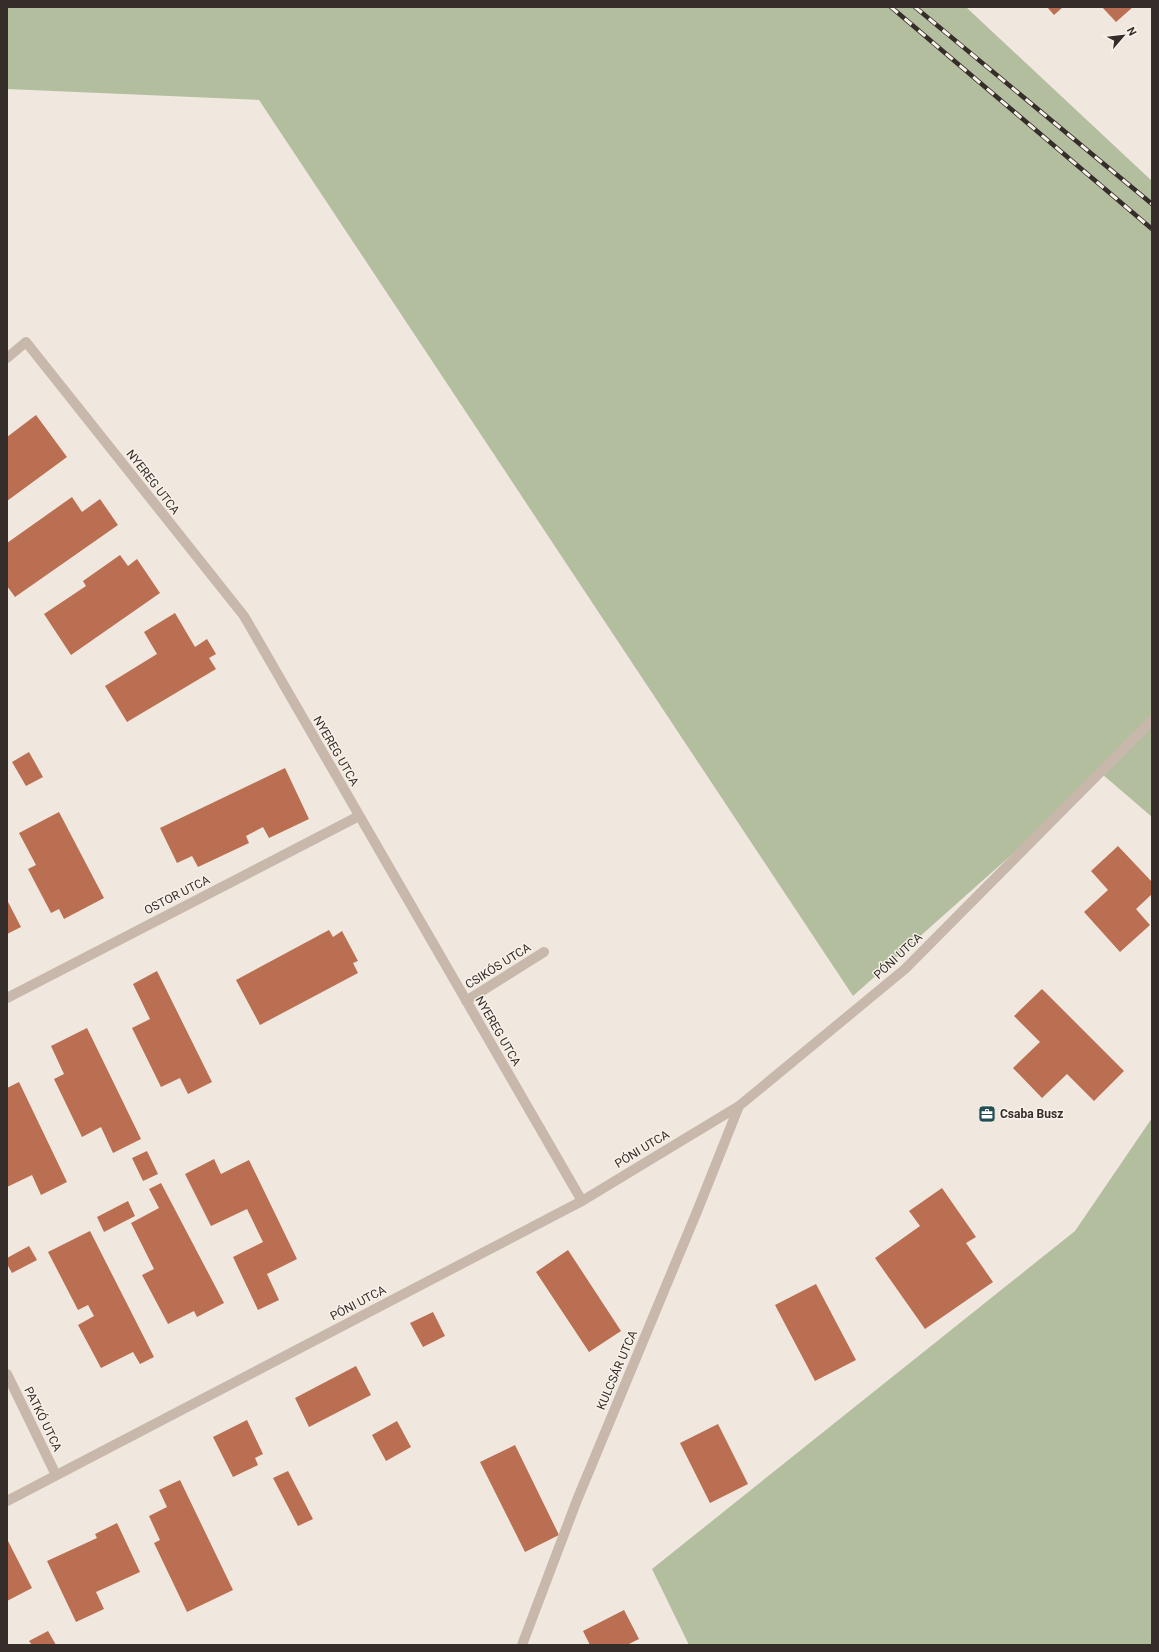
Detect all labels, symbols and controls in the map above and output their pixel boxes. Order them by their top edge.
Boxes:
north arrow [1103,16,1143,56]
text: N [1124,25,1139,38]
street label: NYEREG UTCA [123,447,183,517]
street label: NYEREG UTCA [310,714,362,789]
street label: OSTOR UTCA [142,872,212,917]
street label: PÓNI UTCA [870,929,925,982]
street label: CSIKÓS UTCA [462,939,533,992]
street label: NYEREG UTCA [472,994,524,1069]
office icon: Csaba Busz [977,1104,997,1124]
place label: Csaba Busz [1000,1107,1063,1121]
street label: PÓNI UTCA [612,1126,672,1171]
street label: PÓNI UTCA [327,1282,388,1324]
street label: KULCSÁR UTCA [593,1328,640,1412]
street label: PATKÓ UTCA [21,1384,66,1454]

